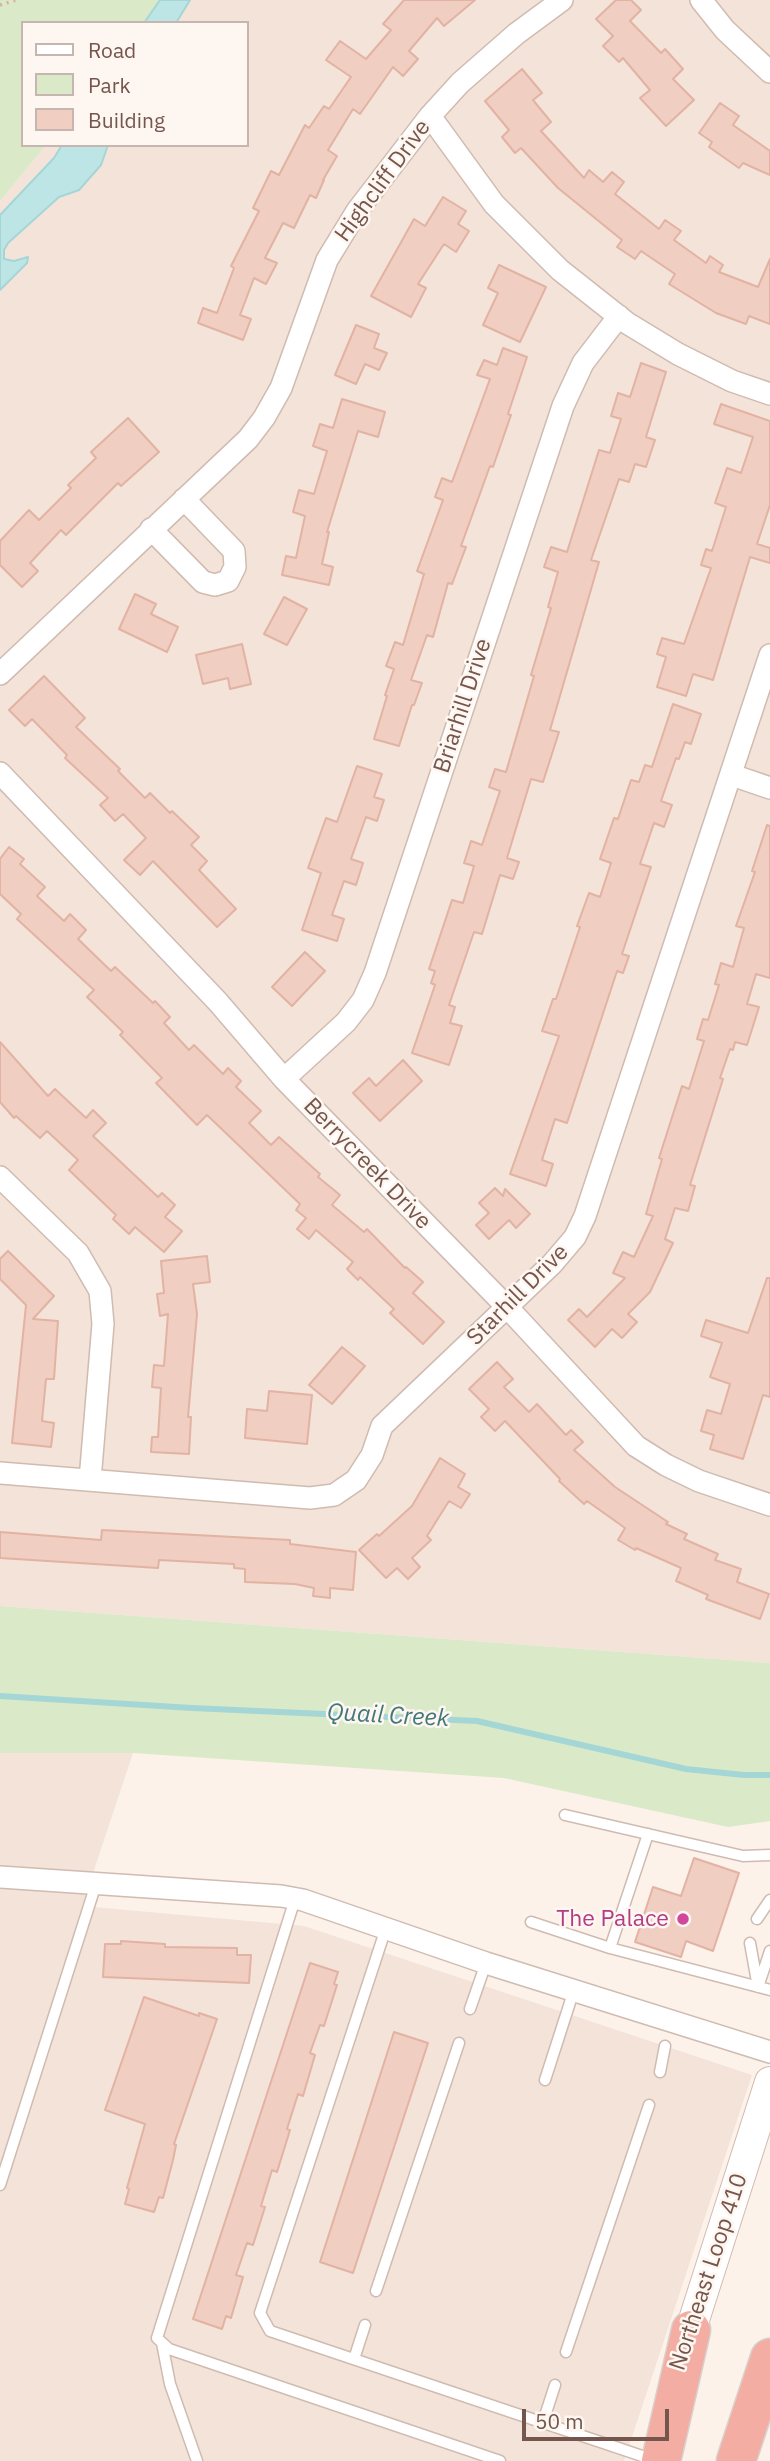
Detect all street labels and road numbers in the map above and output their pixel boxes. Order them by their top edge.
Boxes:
street label: Highcliff Drive [329,114,437,248]
street label: Briarhill Drive [428,635,498,777]
street label: Berrycreek Drive [297,1092,437,1236]
street label: Starhill Drive [462,1239,574,1351]
street label: Northeast Loop 410 [664,2170,754,2374]

